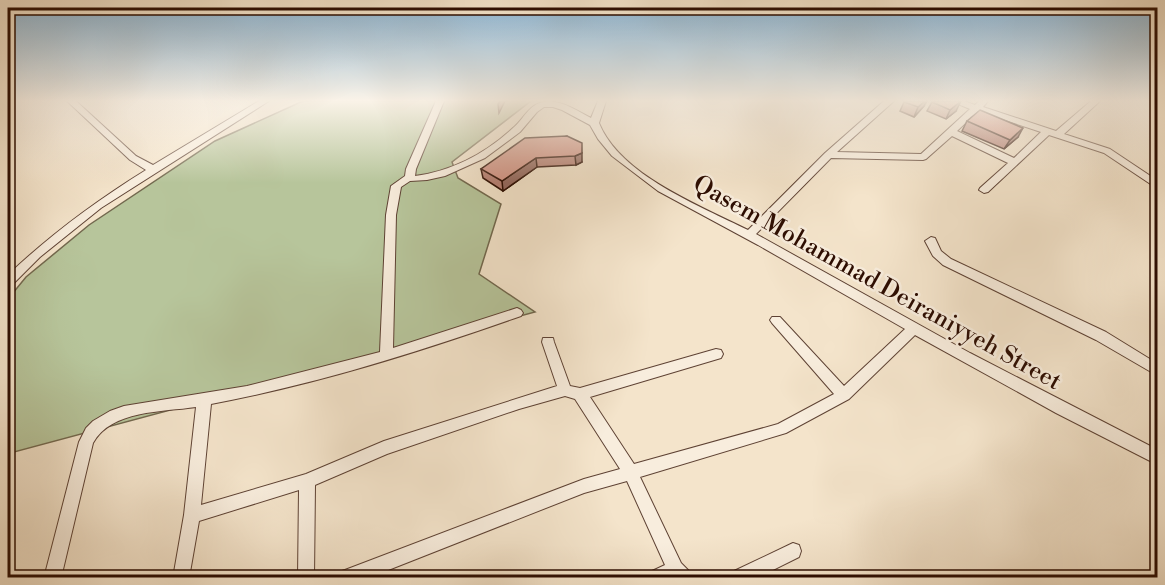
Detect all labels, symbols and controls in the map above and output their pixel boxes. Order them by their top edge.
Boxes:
street label: Qasem Mohammad Deiraniyyeh Street [688,169,1067,397]

